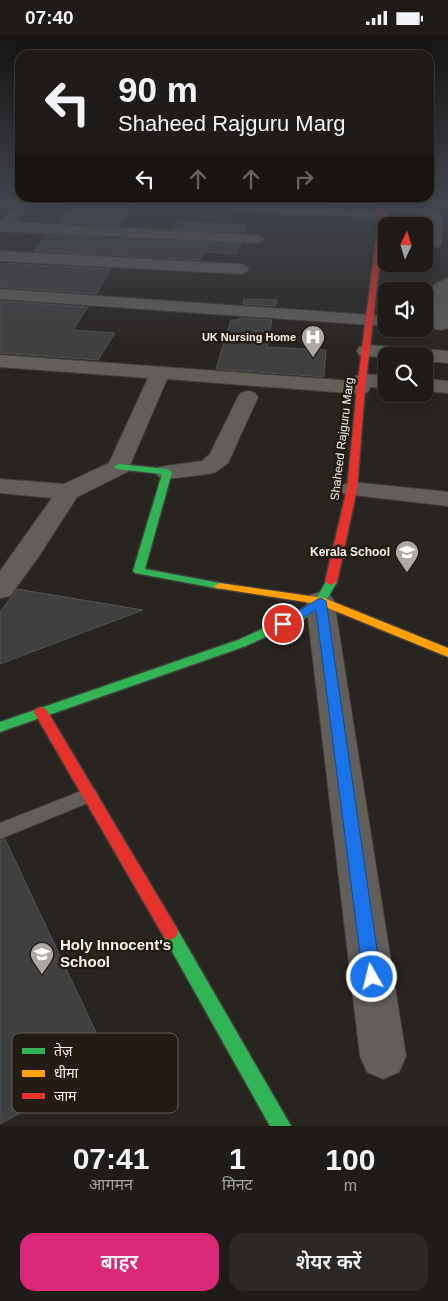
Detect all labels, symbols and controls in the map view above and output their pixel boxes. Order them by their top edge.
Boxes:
text: 07:40 [25,7,74,28]
icon: left [35,70,100,135]
text: 90 m [118,70,198,109]
text: Shaheed Rajguru Marg [118,111,345,136]
icon: left [131,165,159,193]
icon: ahead [184,165,212,193]
icon: ahead [237,165,265,193]
icon: right [290,165,318,193]
north arrow [378,217,432,273]
map controls [378,217,433,402]
button: sound [378,282,433,337]
hospital icon: UK Nursing Home [300,324,326,358]
place label: UK Nursing Home [202,331,296,343]
button: search [378,347,433,402]
street label: Shaheed Rajguru Marg [327,377,357,501]
school or university icon: Kerala School [394,539,420,573]
place label: Kerala School [310,545,390,559]
pin [262,603,304,645]
icon: arrive [269,610,297,638]
place label: Holy Innocent's School [60,936,171,970]
school or university icon: Holy Innocent's School [29,941,55,975]
position arrow [345,950,397,1002]
legend [12,1033,178,1113]
text: तेज़ [54,1042,73,1059]
text: धीमा [54,1065,79,1081]
text: जाम [54,1088,77,1104]
text: 07:41 [73,1142,149,1175]
text: 1 [229,1142,246,1175]
text: 100 [325,1143,375,1176]
text: आगमन [89,1176,133,1193]
text: मिनट [222,1176,253,1193]
text: m [344,1177,357,1194]
button: बाहर [20,1233,219,1291]
button: शेयर करें [229,1233,428,1291]

